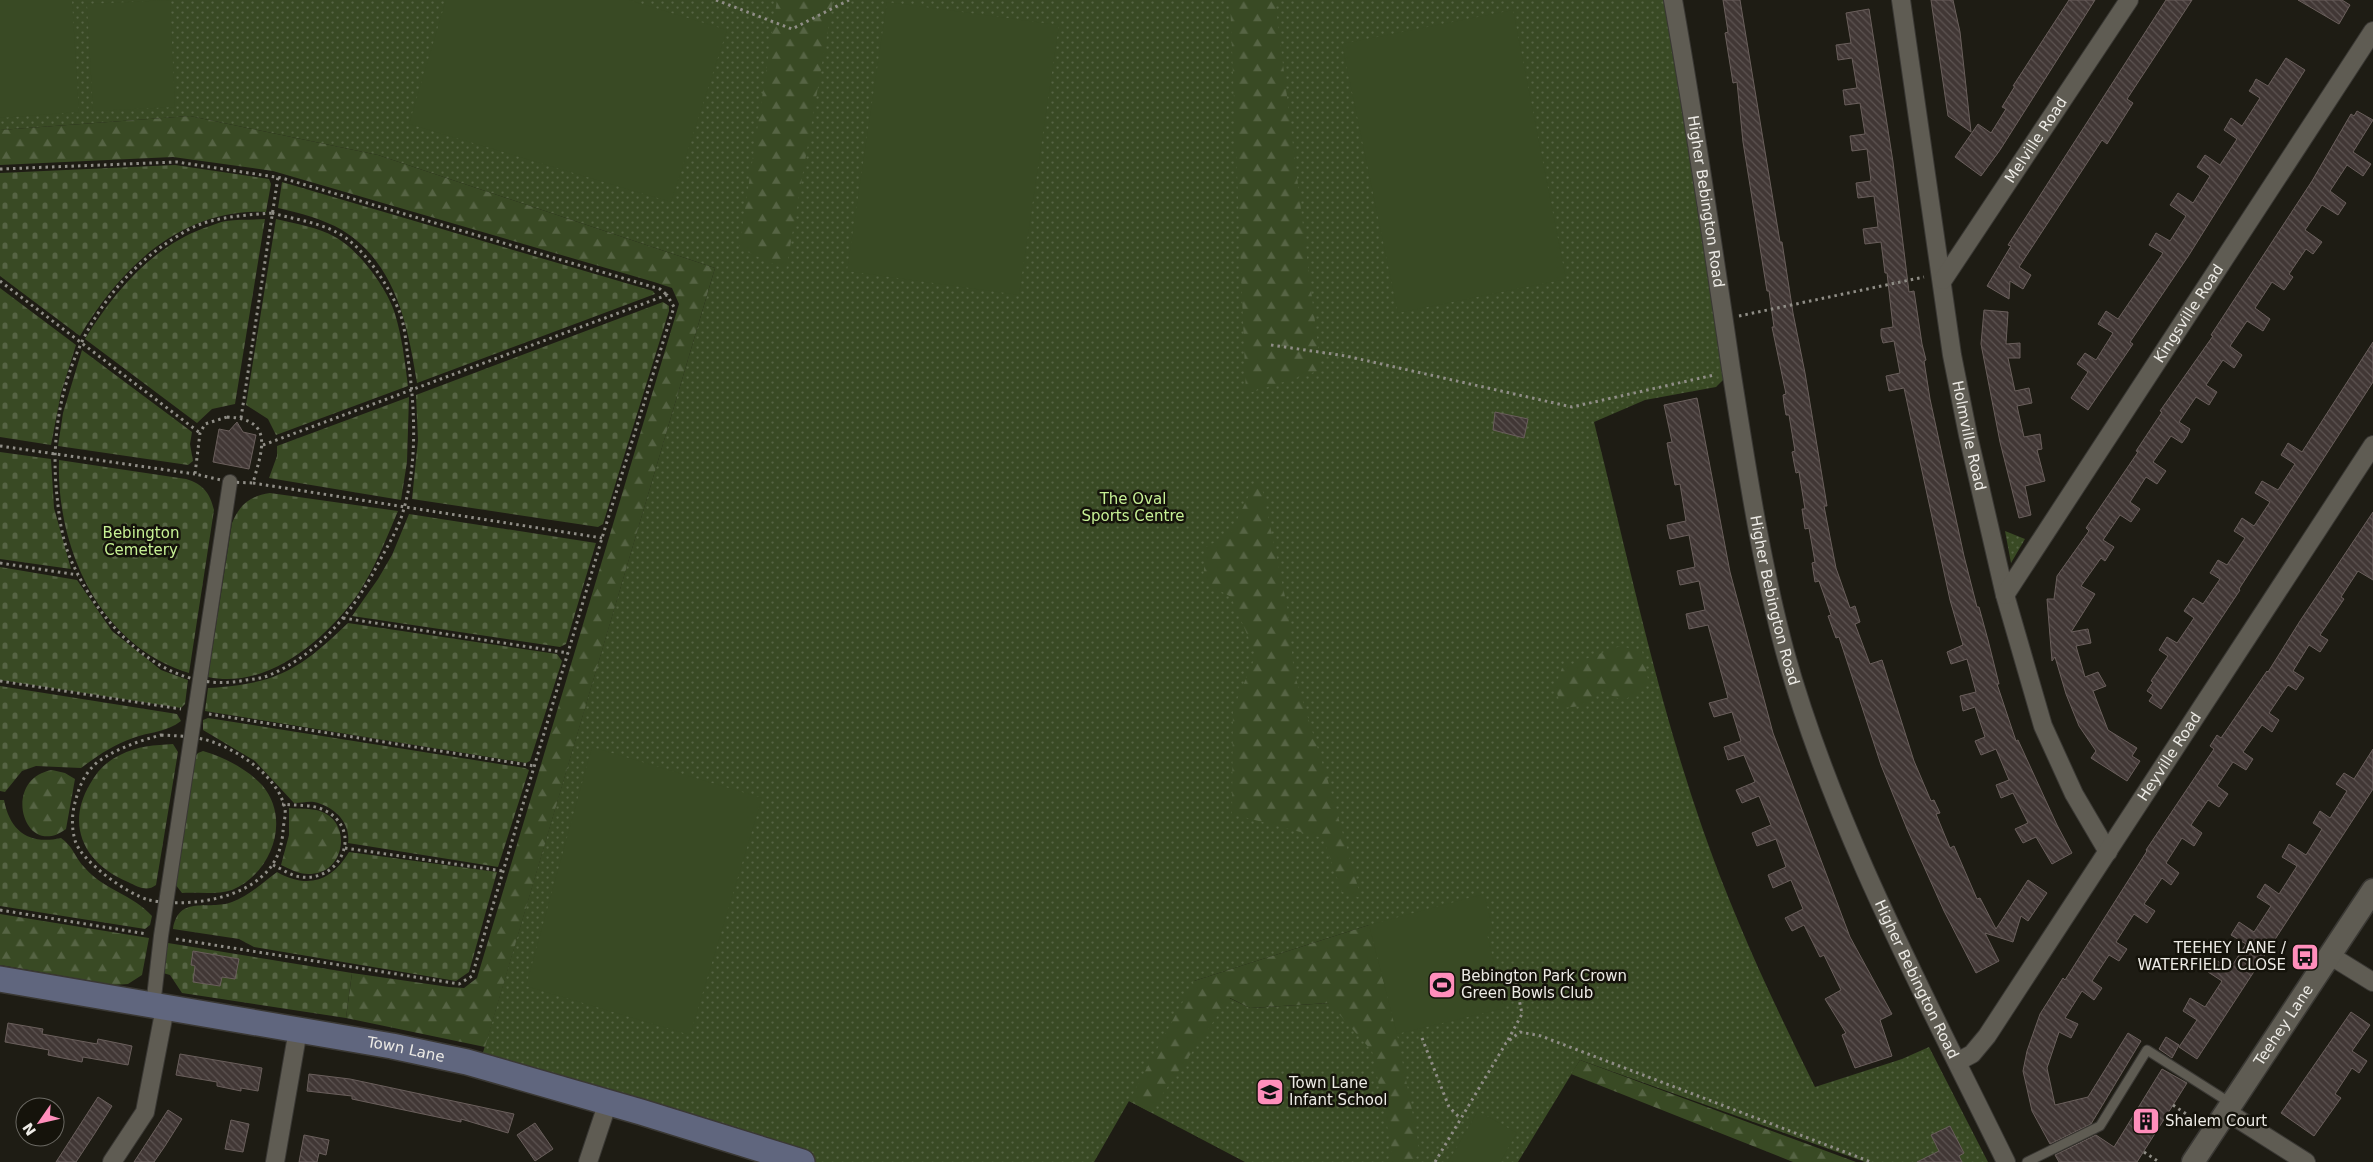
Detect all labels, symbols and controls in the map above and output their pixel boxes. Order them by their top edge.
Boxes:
street label: Melville Road [2001,94,2071,186]
street label: Higher Bebington Road [1684,114,1728,289]
street label: Kingsville Road [2150,261,2227,366]
street label: Holmville Road [1948,379,1990,493]
park label: The Oval Sports Centre [1081,490,1185,525]
street label: Higher Bebington Road [1746,514,1803,687]
park label: Bebington Cemetery [103,524,179,559]
street label: Heyville Road [2134,709,2205,805]
street label: Higher Bebington Road [1871,897,1963,1062]
place label: TEEHEY LANE / WATERFIELD CLOSE [2138,939,2287,974]
bus stop icon: TEEHEY LANE / WATERFIELD CLOSE [2290,942,2320,972]
place label: Bebington Park Crown Green Bowls Club [1461,967,1627,1002]
sports icon: Bebington Park Crown Green Bowls Club [1427,970,1457,1000]
street label: Teehey Lane [2250,981,2317,1070]
street label: Town Lane [365,1033,446,1066]
place label: Town Lane Infant School [1288,1074,1387,1109]
school or university icon: Town Lane Infant School [1255,1077,1285,1107]
north arrow [15,1097,65,1147]
building icon: Shalem Court [2131,1106,2161,1136]
place label: Shalem Court [2165,1112,2267,1130]
text: N [19,1120,39,1139]

